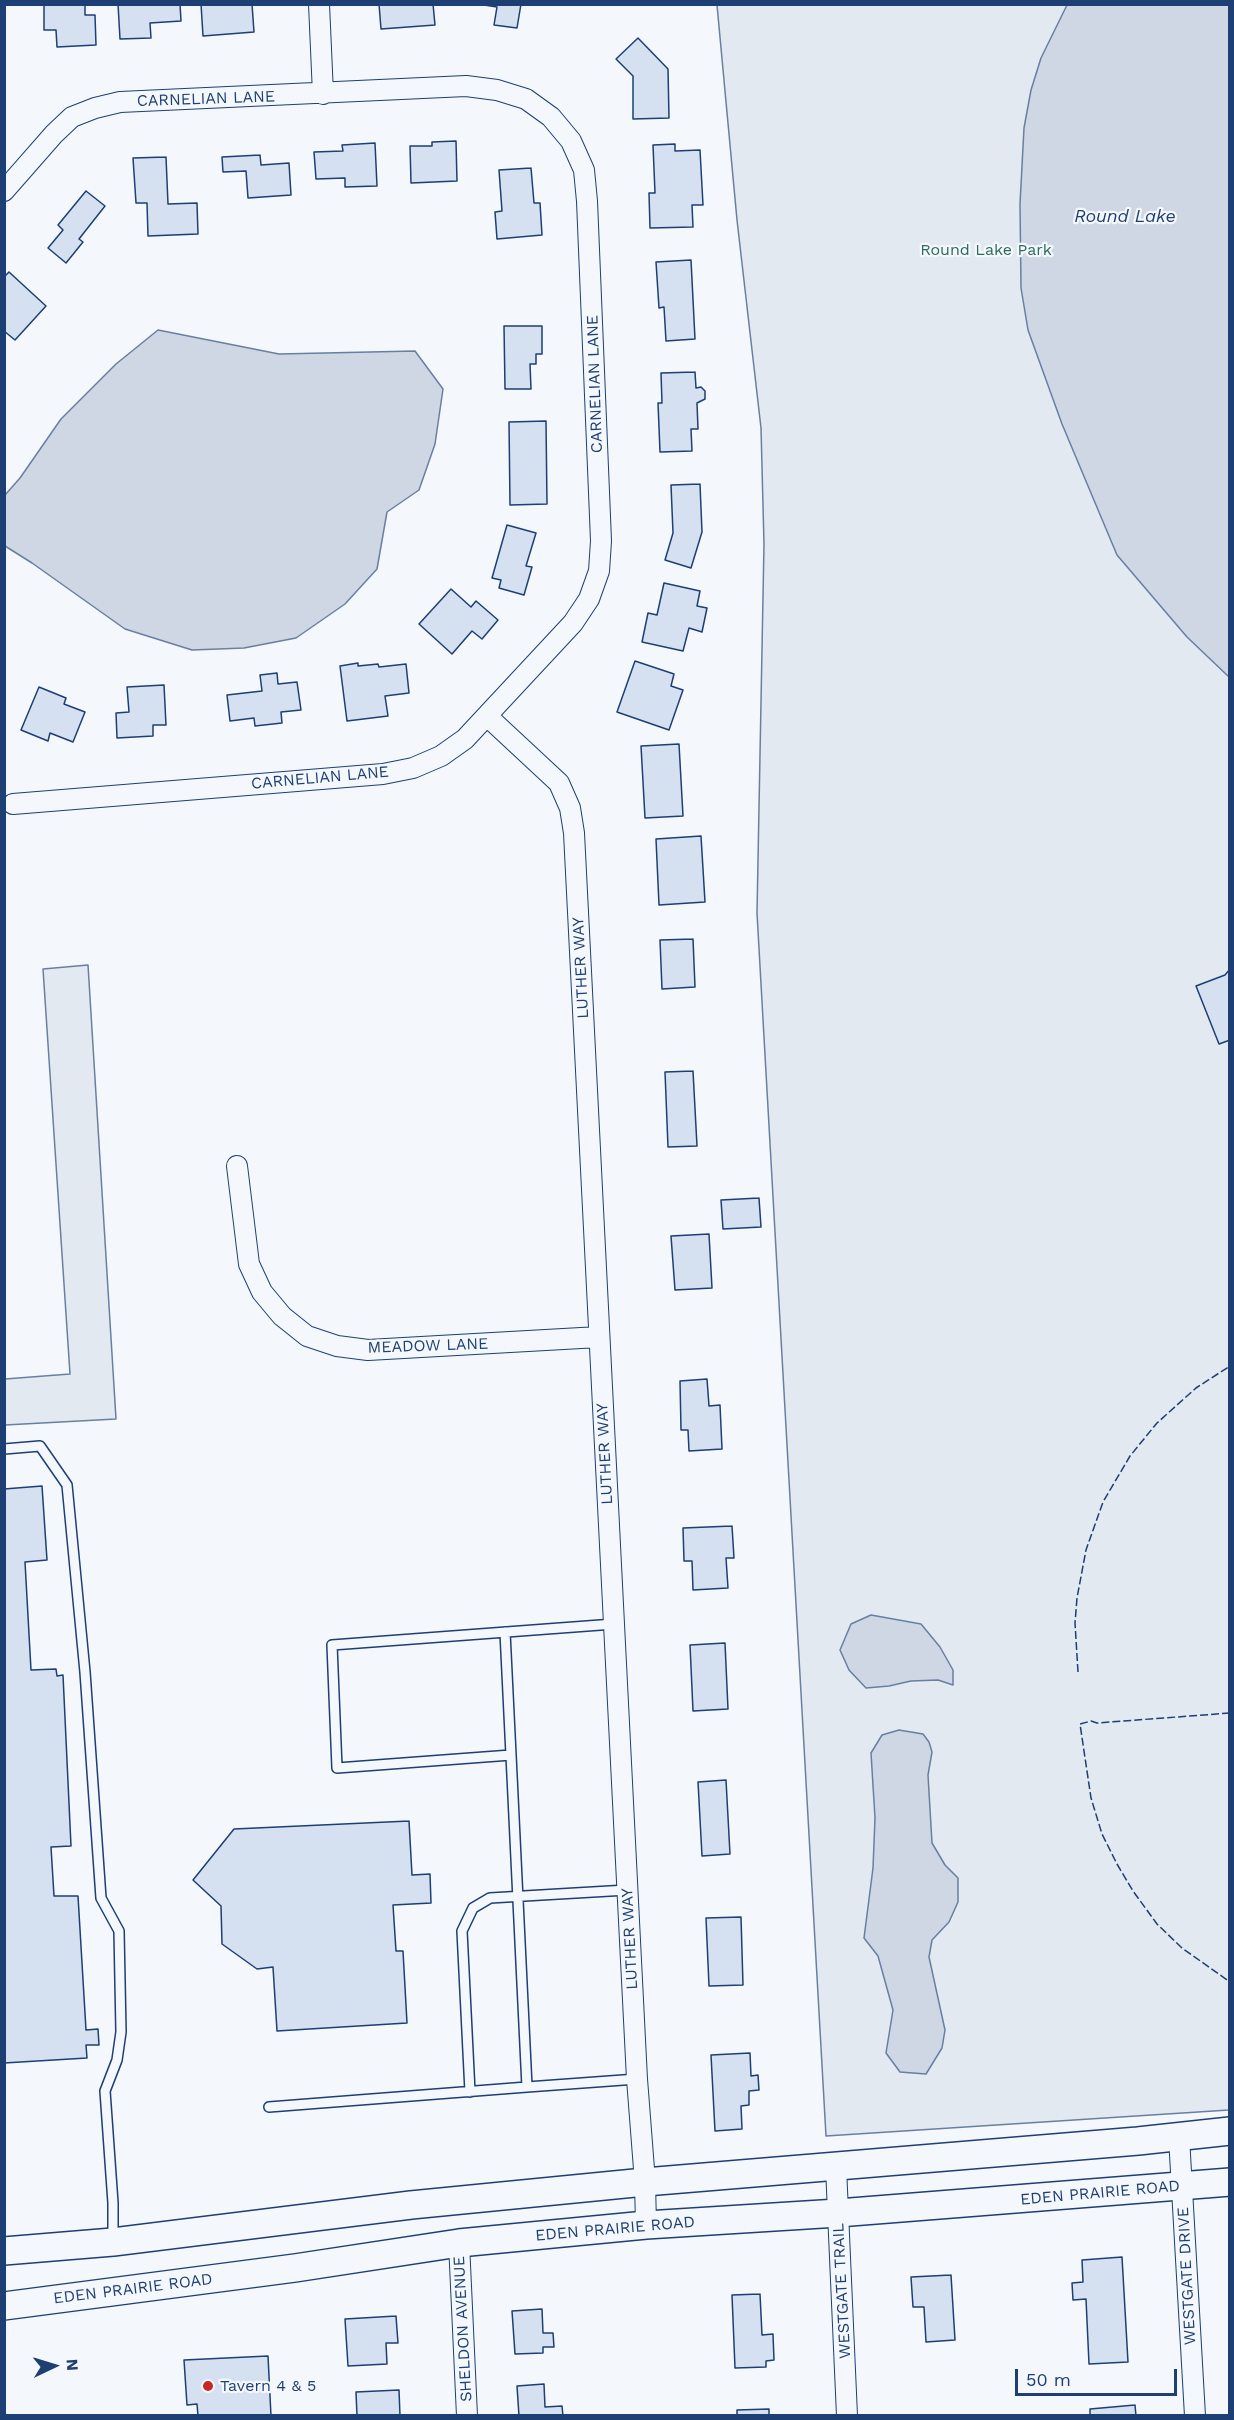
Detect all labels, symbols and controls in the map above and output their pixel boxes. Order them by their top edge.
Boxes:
street label: CARNELIAN LANE [137,87,275,111]
water label: Round Lake [1074,206,1176,228]
park label: Round Lake Park [920,240,1052,260]
street label: CARNELIAN LANE [583,315,607,453]
street label: CARNELIAN LANE [250,762,390,794]
street label: LUTHER WAY [569,917,593,1019]
street label: MEADOW LANE [367,1334,489,1358]
street label: LUTHER WAY [593,1403,617,1505]
street label: LUTHER WAY [618,1888,642,1990]
street label: EDEN PRAIRIE ROAD [1019,2176,1181,2210]
street label: WESTGATE DRIVE [1174,2206,1200,2346]
street label: EDEN PRAIRIE ROAD [534,2212,696,2246]
street label: WESTGATE TRAIL [829,2223,855,2359]
street label: SHELDON AVENUE [450,2256,476,2402]
street label: EDEN PRAIRIE ROAD [52,2270,214,2308]
north arrow [24,2336,84,2396]
scale bar [1018,2357,1180,2395]
text: N [63,2358,82,2371]
text: 50 m [1026,2369,1071,2390]
place label: Tavern 4 & 5 [220,2376,316,2396]
marker: Tavern 4 & 5 [201,2379,215,2393]

